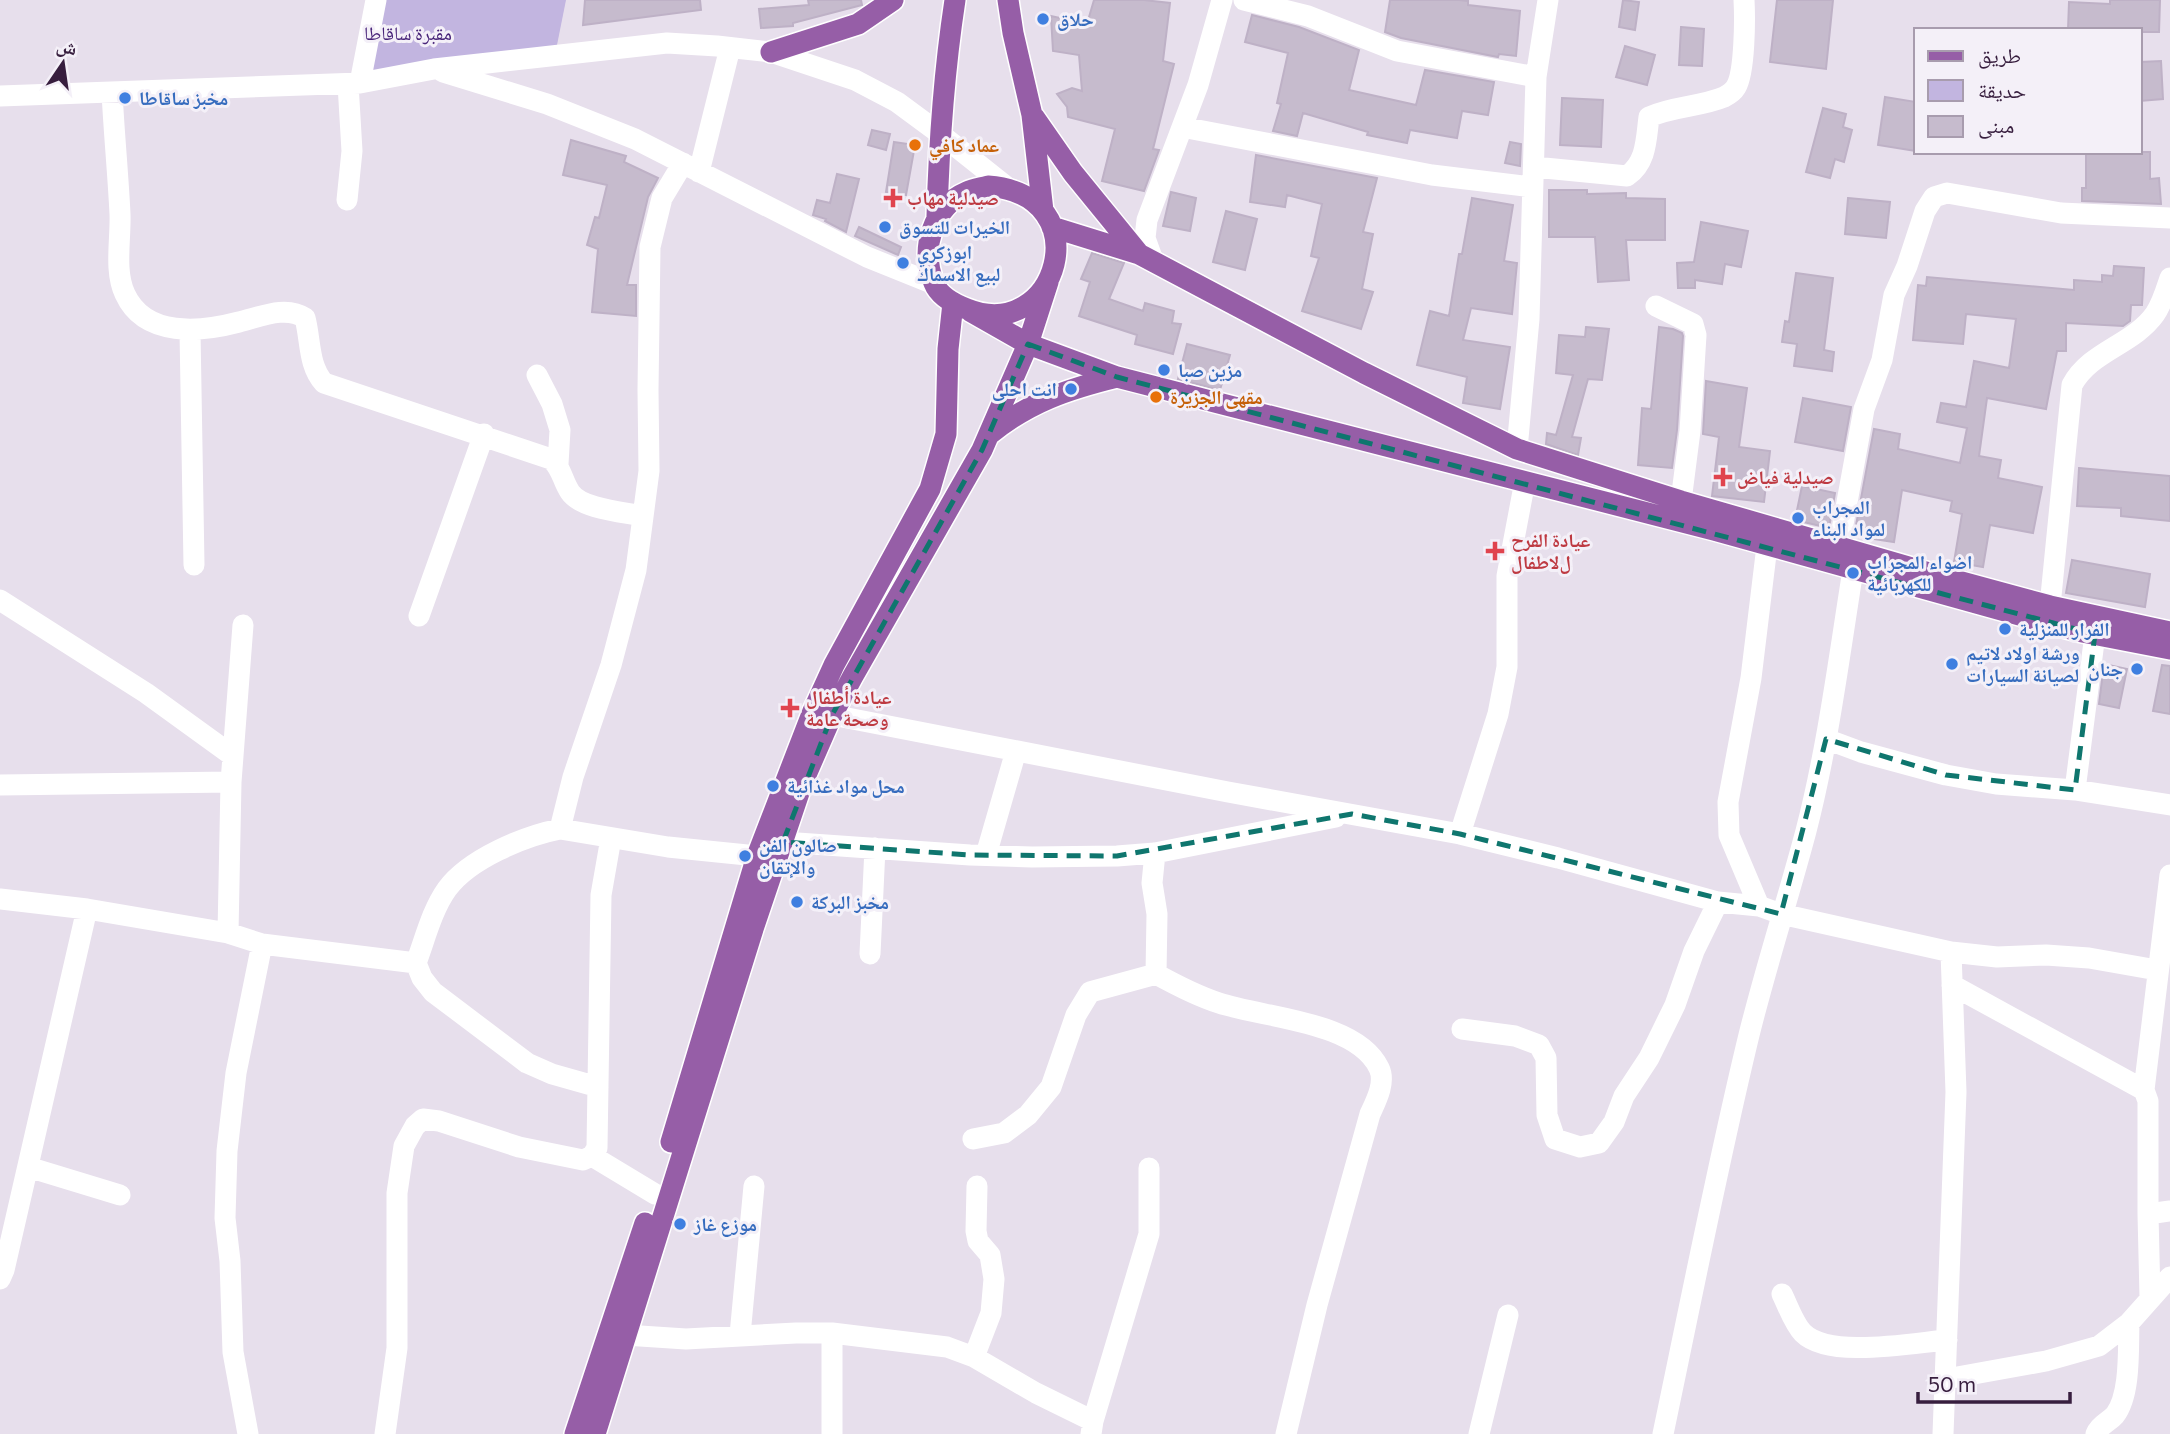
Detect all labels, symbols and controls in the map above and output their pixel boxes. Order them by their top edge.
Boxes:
place label: حلاق [1057,7,1094,31]
marker: حلاق [1035,11,1051,27]
park label: مقبرة ساقاطا [364,21,452,45]
north arrow [28,28,98,98]
legend [1914,28,2142,154]
text: ش [54,32,79,60]
text: طريق [1978,42,2021,69]
text: حديقة [1978,77,2026,102]
place label: مخبز ساقاطا [139,86,228,110]
marker: مخبز ساقاطا [117,90,133,106]
text: مبنى [1978,112,2014,139]
place label: عماد كافي [929,133,999,161]
marker: عماد كافي [907,137,923,153]
place label: صيدلية مهاب [907,186,999,210]
marker: صيدلية مهاب [885,190,901,206]
place label: الخيرات للتسوق [899,215,1010,239]
marker: الخيرات للتسوق [877,219,893,235]
place label: ابوزكري لبيع اﻻسماك [917,240,1000,287]
marker: ابوزكري لبيع اﻻسماك [895,255,911,271]
place label: مزين صبا [1178,358,1242,382]
marker: مزين صبا [1156,362,1172,378]
place label: انت احلى [992,377,1057,401]
marker: انت احلى [1063,381,1079,397]
place label: مقهى الجزيرة [1170,385,1263,409]
marker: مقهى الجزيرة [1148,389,1164,405]
place label: صيدلية فياض [1737,465,1834,489]
marker: صيدلية فياض [1715,469,1731,485]
place label: المجراب لمواد البناء [1812,495,1885,541]
marker: المجراب لمواد البناء [1790,510,1806,526]
place label: عيادة الفرح لﻻطفال [1511,528,1591,574]
marker: عيادة الفرح لﻻطفال [1485,541,1505,561]
place label: اضواء المجراب للكهربائية [1867,550,1972,596]
marker: اضواء المجراب للكهربائية [1845,565,1861,581]
place label: الفرار للمنزلية [2019,617,2110,641]
marker: الفرار للمنزلية [1997,621,2013,637]
place label: ورشة اوﻻد ﻻتيم لصيانة السيارات [1966,641,2080,687]
marker: ورشة اوﻻد ﻻتيم لصيانة السيارات [1944,656,1960,672]
place label: جنان [2088,657,2123,681]
marker: جنان [2129,661,2145,677]
place label: عيادة أطفال وصحة عامة [806,685,892,730]
marker: عيادة أطفال وصحة عامة [780,698,800,718]
place label: محل مواد غذائية [787,774,905,798]
marker: محل مواد غذائية [765,778,781,794]
place label: صالون الفن والإتقان [759,833,837,879]
marker: صالون الفن والإتقان [737,848,753,864]
place label: مخبز البركة [811,890,889,914]
marker: مخبز البركة [789,894,805,910]
place label: موزع غاز [693,1212,757,1237]
marker: موزع غاز [672,1216,688,1232]
scale bar [1918,1360,2070,1404]
text: 50 m [1928,1371,1976,1396]

